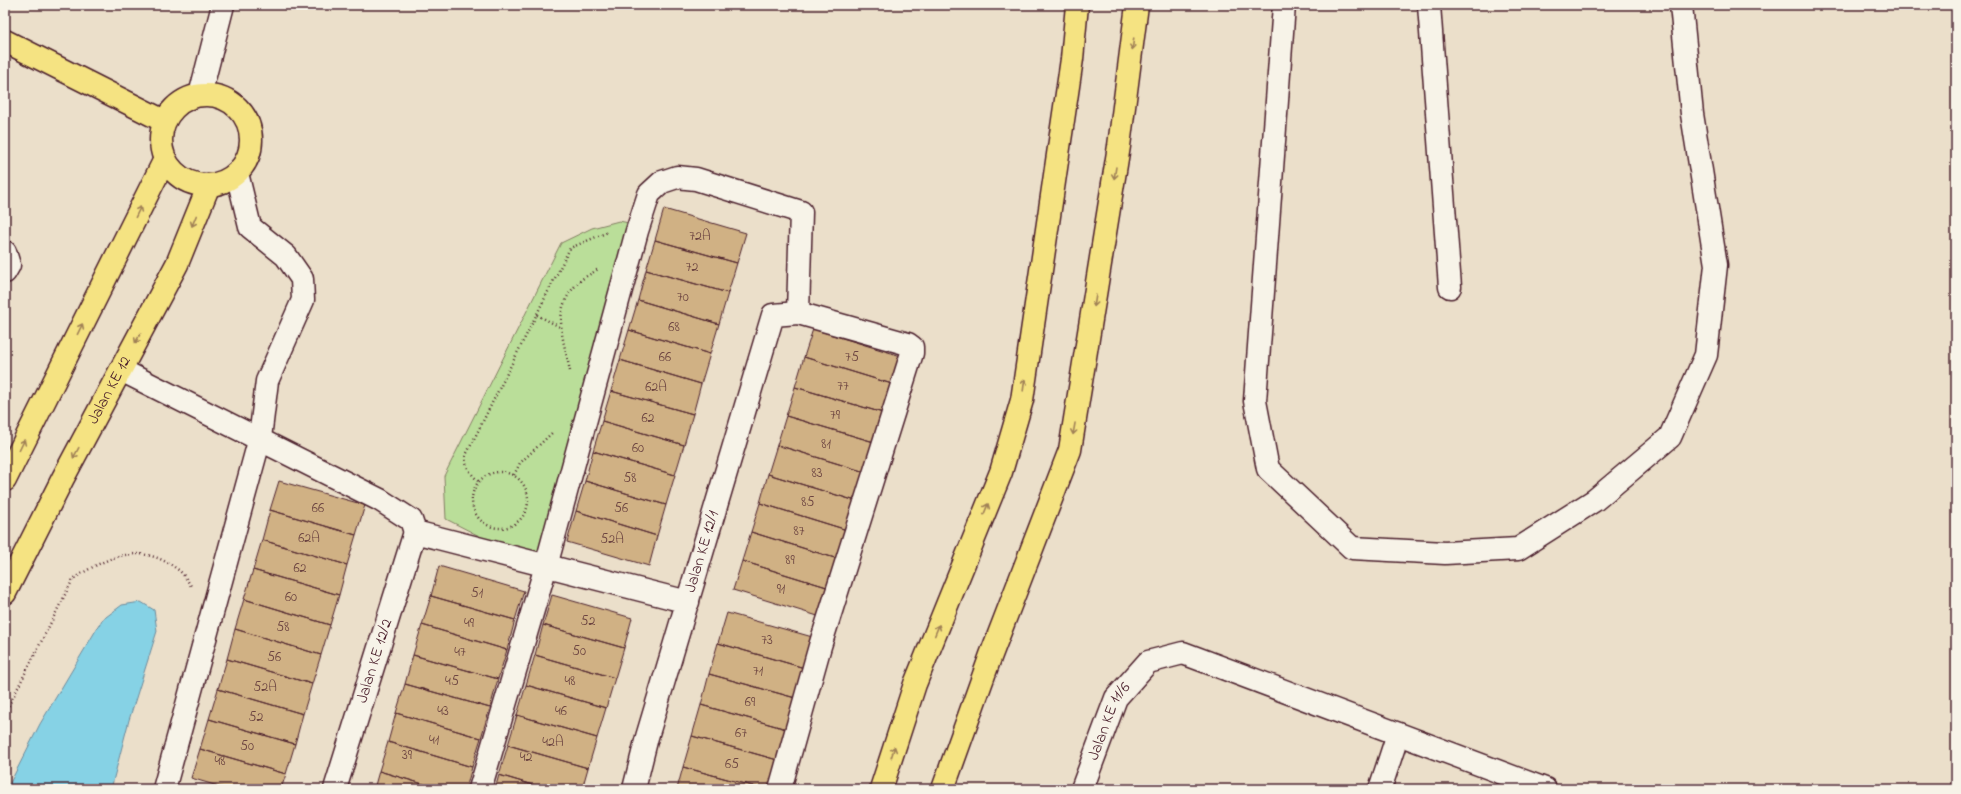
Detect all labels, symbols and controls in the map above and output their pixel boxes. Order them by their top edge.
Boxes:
one-way arrow [1129,37,1136,50]
one-way arrow [1111,166,1119,179]
one-way arrow [135,206,142,218]
one-way arrow [190,215,198,227]
house number: 72A [689,226,711,247]
house number: 72 [686,257,698,278]
house number: 70 [677,287,689,308]
one-way arrow [1091,294,1099,307]
house number: 68 [668,317,680,338]
one-way arrow [77,323,84,335]
one-way arrow [133,332,141,344]
house number: 66 [659,347,671,368]
house number: 75 [845,347,859,368]
street label: Jalan KE 12 [82,352,138,429]
house number: 77 [837,376,849,397]
house number: 62A [645,377,667,398]
one-way arrow [1020,379,1028,392]
house number: 79 [830,405,841,426]
house number: 62 [641,408,655,429]
one-way arrow [1070,422,1078,435]
house number: 81 [821,434,831,455]
house number: 60 [632,438,644,459]
one-way arrow [19,439,26,451]
one-way arrow [72,447,80,459]
house number: 83 [811,463,823,484]
house number: 58 [623,468,637,489]
house number: 85 [801,492,815,513]
house number: 66 [312,498,324,519]
house number: 56 [614,498,628,519]
one-way arrow [983,504,991,516]
street label: Jalan KE 12/1 [679,508,726,596]
house number: 87 [793,521,805,542]
house number: 62A [298,528,320,549]
house number: 52A [600,529,624,550]
house number: 89 [785,550,796,571]
house number: 62 [293,558,307,579]
house number: 91 [777,579,786,600]
house number: 51 [471,583,484,604]
house number: 60 [285,587,297,608]
house number: 52 [581,611,596,632]
house number: 49 [464,613,475,634]
street label: Jalan KE 12/2 [350,616,399,706]
house number: 58 [276,617,290,638]
one-way arrow [934,624,942,636]
house number: 73 [761,630,773,651]
house number: 50 [572,641,586,662]
house number: 47 [454,642,466,663]
house number: 56 [267,647,281,668]
house number: 71 [753,661,764,682]
house number: 45 [445,671,459,692]
house number: 48 [564,671,576,692]
house number: 52A [253,677,277,698]
street label: Jalan KE 11/6 [1082,677,1137,764]
house number: 69 [745,692,756,713]
house number: 43 [437,701,449,722]
house number: 46 [555,701,567,722]
house number: 52 [249,707,264,728]
house number: 67 [735,723,747,744]
house number: 41 [429,730,440,751]
house number: 42A [542,732,564,753]
house number: 50 [240,736,254,757]
house number: 39 [402,745,413,766]
one-way arrow [890,746,897,759]
house number: 42 [520,747,532,768]
house number: 48 [214,751,226,772]
house number: 65 [725,754,739,775]

